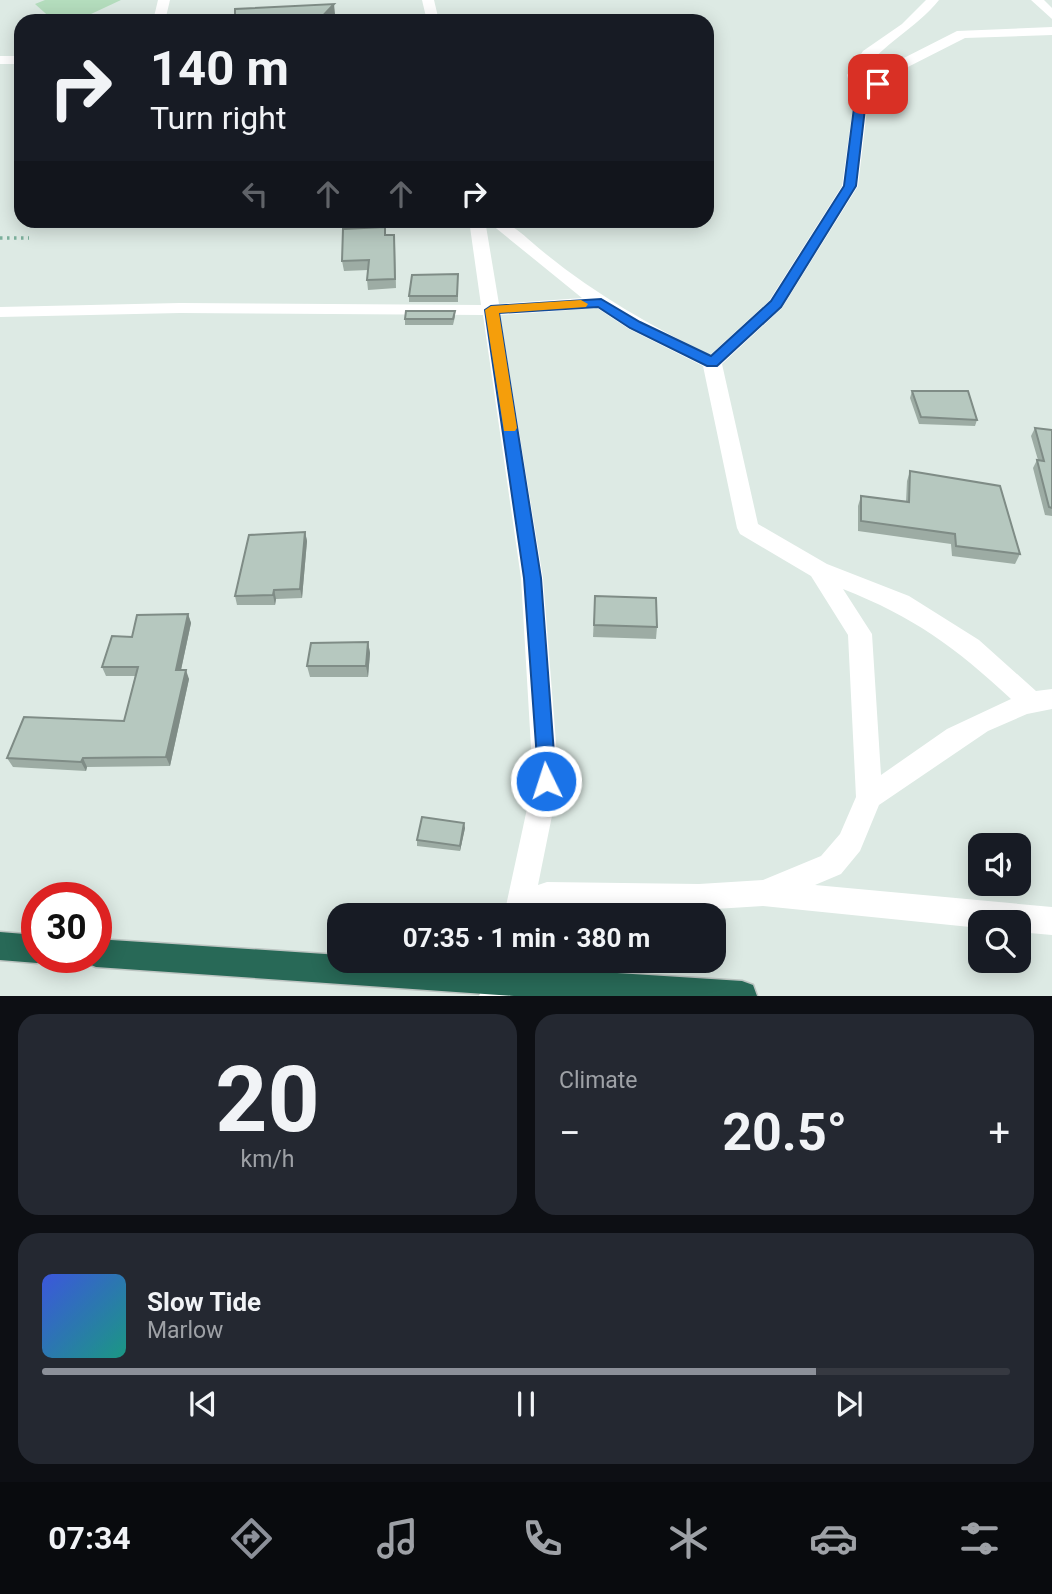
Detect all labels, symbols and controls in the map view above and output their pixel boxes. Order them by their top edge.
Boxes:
text: 140 m [150,40,289,97]
icon: right [35,42,126,133]
pin [848,54,908,114]
icon: arrive [859,65,897,103]
text: Turn right [150,99,286,137]
icon: left [236,175,274,213]
icon: ahead [309,175,347,213]
icon: ahead [382,175,420,213]
icon: right [455,175,493,213]
position arrow [509,744,583,818]
map controls [968,833,1031,973]
button: sound [968,833,1031,896]
speed limit sign: 30 [21,882,112,973]
button: search [968,910,1031,973]
text: 07:35 · 1 min · 380 m [403,923,650,953]
text: 20 [215,1047,320,1153]
text: Climate [559,1067,638,1094]
text: 20.5° [722,1102,847,1163]
text: − [559,1111,581,1155]
text: + [988,1111,1010,1155]
text: km/h [241,1146,295,1173]
text: Slow Tide [147,1287,261,1317]
text: Marlow [147,1317,223,1344]
icon: previous [184,1385,222,1423]
icon: pause [507,1385,545,1423]
icon: next [830,1385,868,1423]
icon: directions [227,1514,276,1563]
icon: music [373,1514,422,1563]
icon: phone [518,1514,567,1563]
icon: climate [664,1514,713,1563]
icon: car [809,1514,858,1563]
icon: filters [955,1514,1004,1563]
text: 07:34 [48,1519,131,1557]

